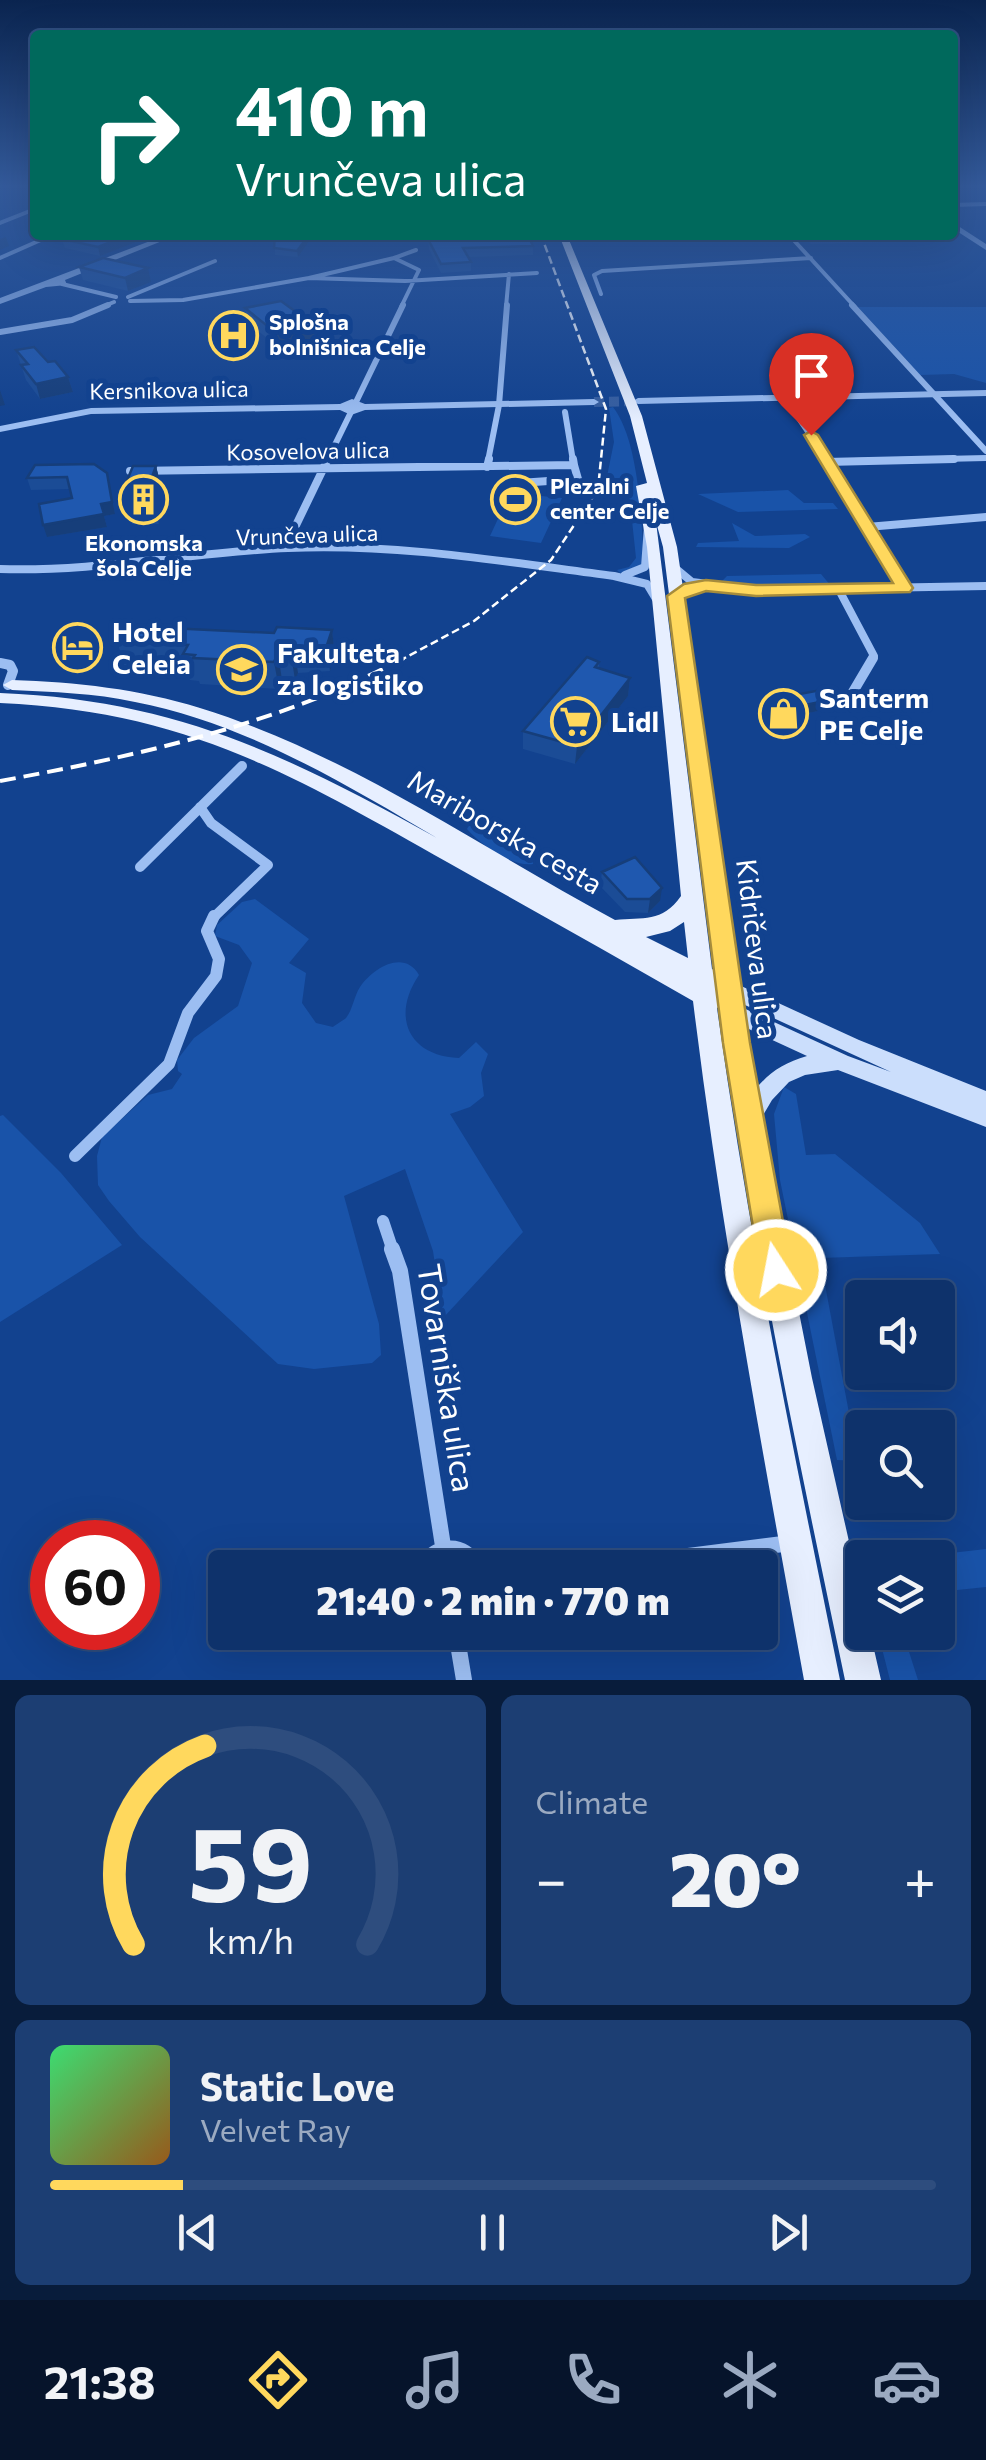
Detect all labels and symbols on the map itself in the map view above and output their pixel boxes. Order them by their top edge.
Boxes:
place label: Splošna bolnišnica Celje [269,308,426,360]
hospital icon: Splošna bolnišnica Celje [208,309,260,361]
pin [769,333,854,436]
street label: Kersnikova ulica [89,375,249,404]
street label: Kosovelova ulica [226,436,390,465]
place label: Plezalni center Celje [550,472,669,524]
building icon: Ekonomska šola Celje [118,473,170,525]
sports icon: Plezalni center Celje [489,473,541,525]
street label: Vrunčeva ulica [235,519,379,550]
place label: Ekonomska šola Celje [85,529,203,581]
place label: Hotel Celeia [112,614,191,680]
hotel icon: Hotel Celeia [51,622,103,674]
place label: Fakulteta za logistiko [277,635,424,701]
school or university icon: Fakulteta za logistiko [216,643,268,695]
place label: Santerm PE Celje [819,680,929,746]
shop icon: Santerm PE Celje [758,688,810,740]
supermarket icon: Lidl [550,696,602,748]
place label: Lidl [611,704,659,738]
street label: Mariborska cesta [402,762,609,901]
street label: Kidričeva ulica [730,857,786,1041]
position arrow [724,1218,828,1322]
street label: Tovarniška ulica [410,1261,486,1495]
speed limit sign: 60 [30,1520,160,1650]

